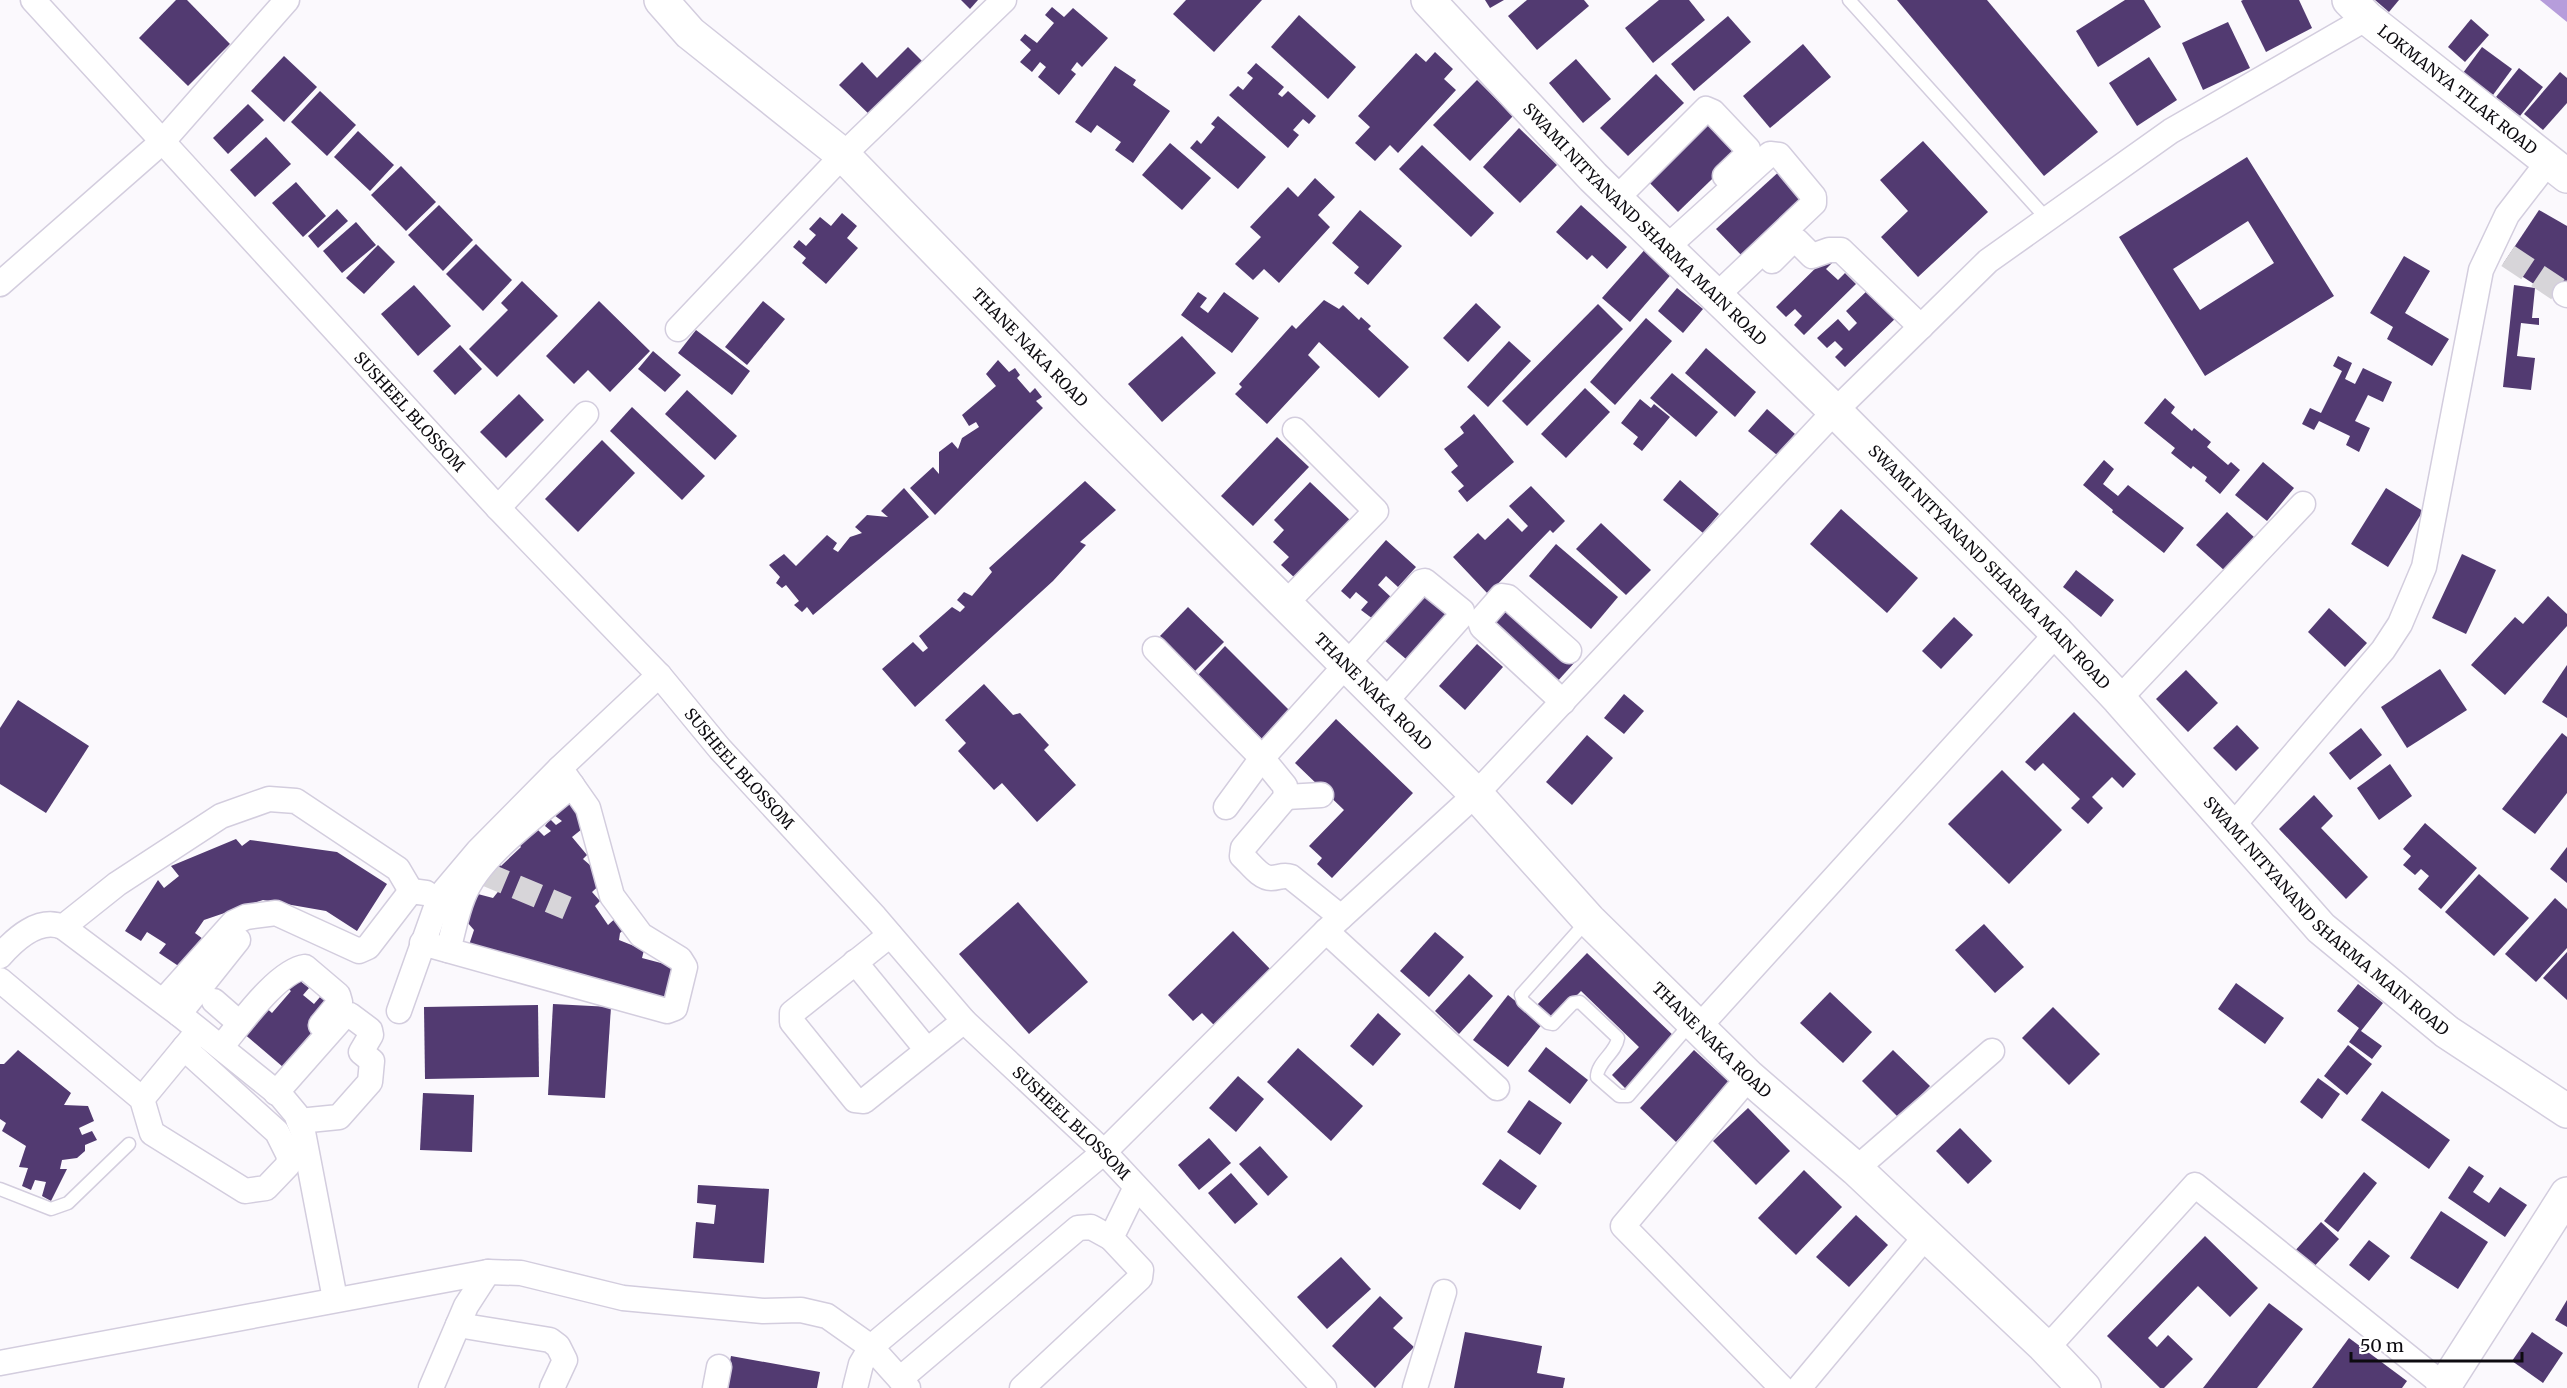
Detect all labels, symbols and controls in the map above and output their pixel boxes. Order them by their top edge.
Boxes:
street label: LOKMANYA TILAK ROAD [2374,21,2541,159]
street label: SWAMI NITYANAND SHARMA MAIN ROAD [1519,99,1771,350]
street label: THANE NAKA ROAD [968,284,1092,411]
street label: SUSHEEL BLOSSOM [350,348,470,476]
street label: SWAMI NITYANAND SHARMA MAIN ROAD [1864,440,2114,693]
street label: THANE NAKA ROAD [1310,629,1436,754]
street label: SUSHEEL BLOSSOM [680,704,799,833]
street label: SWAMI NITYANAND SHARMA MAIN ROAD [2200,792,2453,1040]
street label: THANE NAKA ROAD [1648,978,1776,1102]
street label: SUSHEEL BLOSSOM [1009,1062,1135,1184]
scale bar [2351,1325,2522,1363]
text: 50 m [2360,1334,2404,1357]

